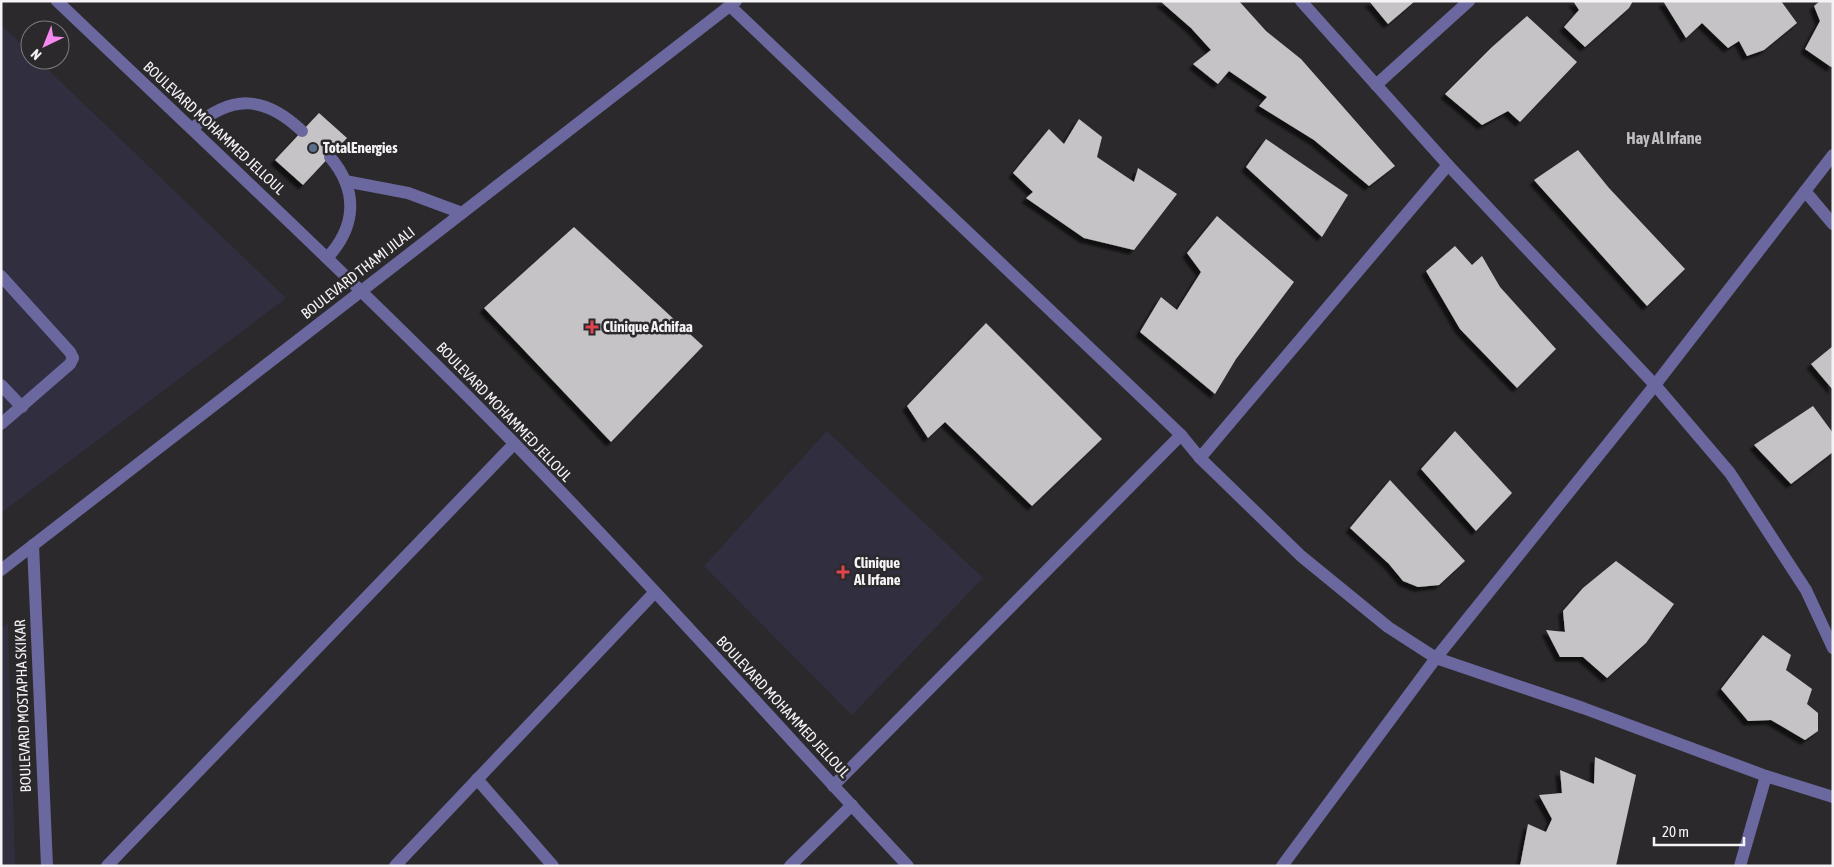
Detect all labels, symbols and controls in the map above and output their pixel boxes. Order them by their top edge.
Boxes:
north arrow [20,20,70,70]
text: N [28,46,45,63]
street label: BOULEVARD MOHAMMED JELLOUL [140,58,289,198]
district label: Hay Al Irfane [1626,129,1702,147]
place label: TotalEnergies [323,139,398,156]
marker: TotalEnergies [307,142,319,154]
street label: BOULEVARD THAMI JILALI [298,223,418,322]
place label: Clinique Achifaa [603,318,693,335]
marker: Clinique Achifaa [585,320,599,334]
street label: BOULEVARD MOHAMMED JELLOUL [433,338,576,485]
place label: Clinique Al Irfane [853,554,901,588]
marker: Clinique Al Irfane [836,565,850,579]
street label: BOULEVARD MOSTAPHA SKIKAR [11,619,34,793]
street label: BOULEVARD MOHAMMED JELLOUL [713,632,853,781]
scale bar [1654,814,1744,846]
text: 20 m [1662,823,1689,840]

